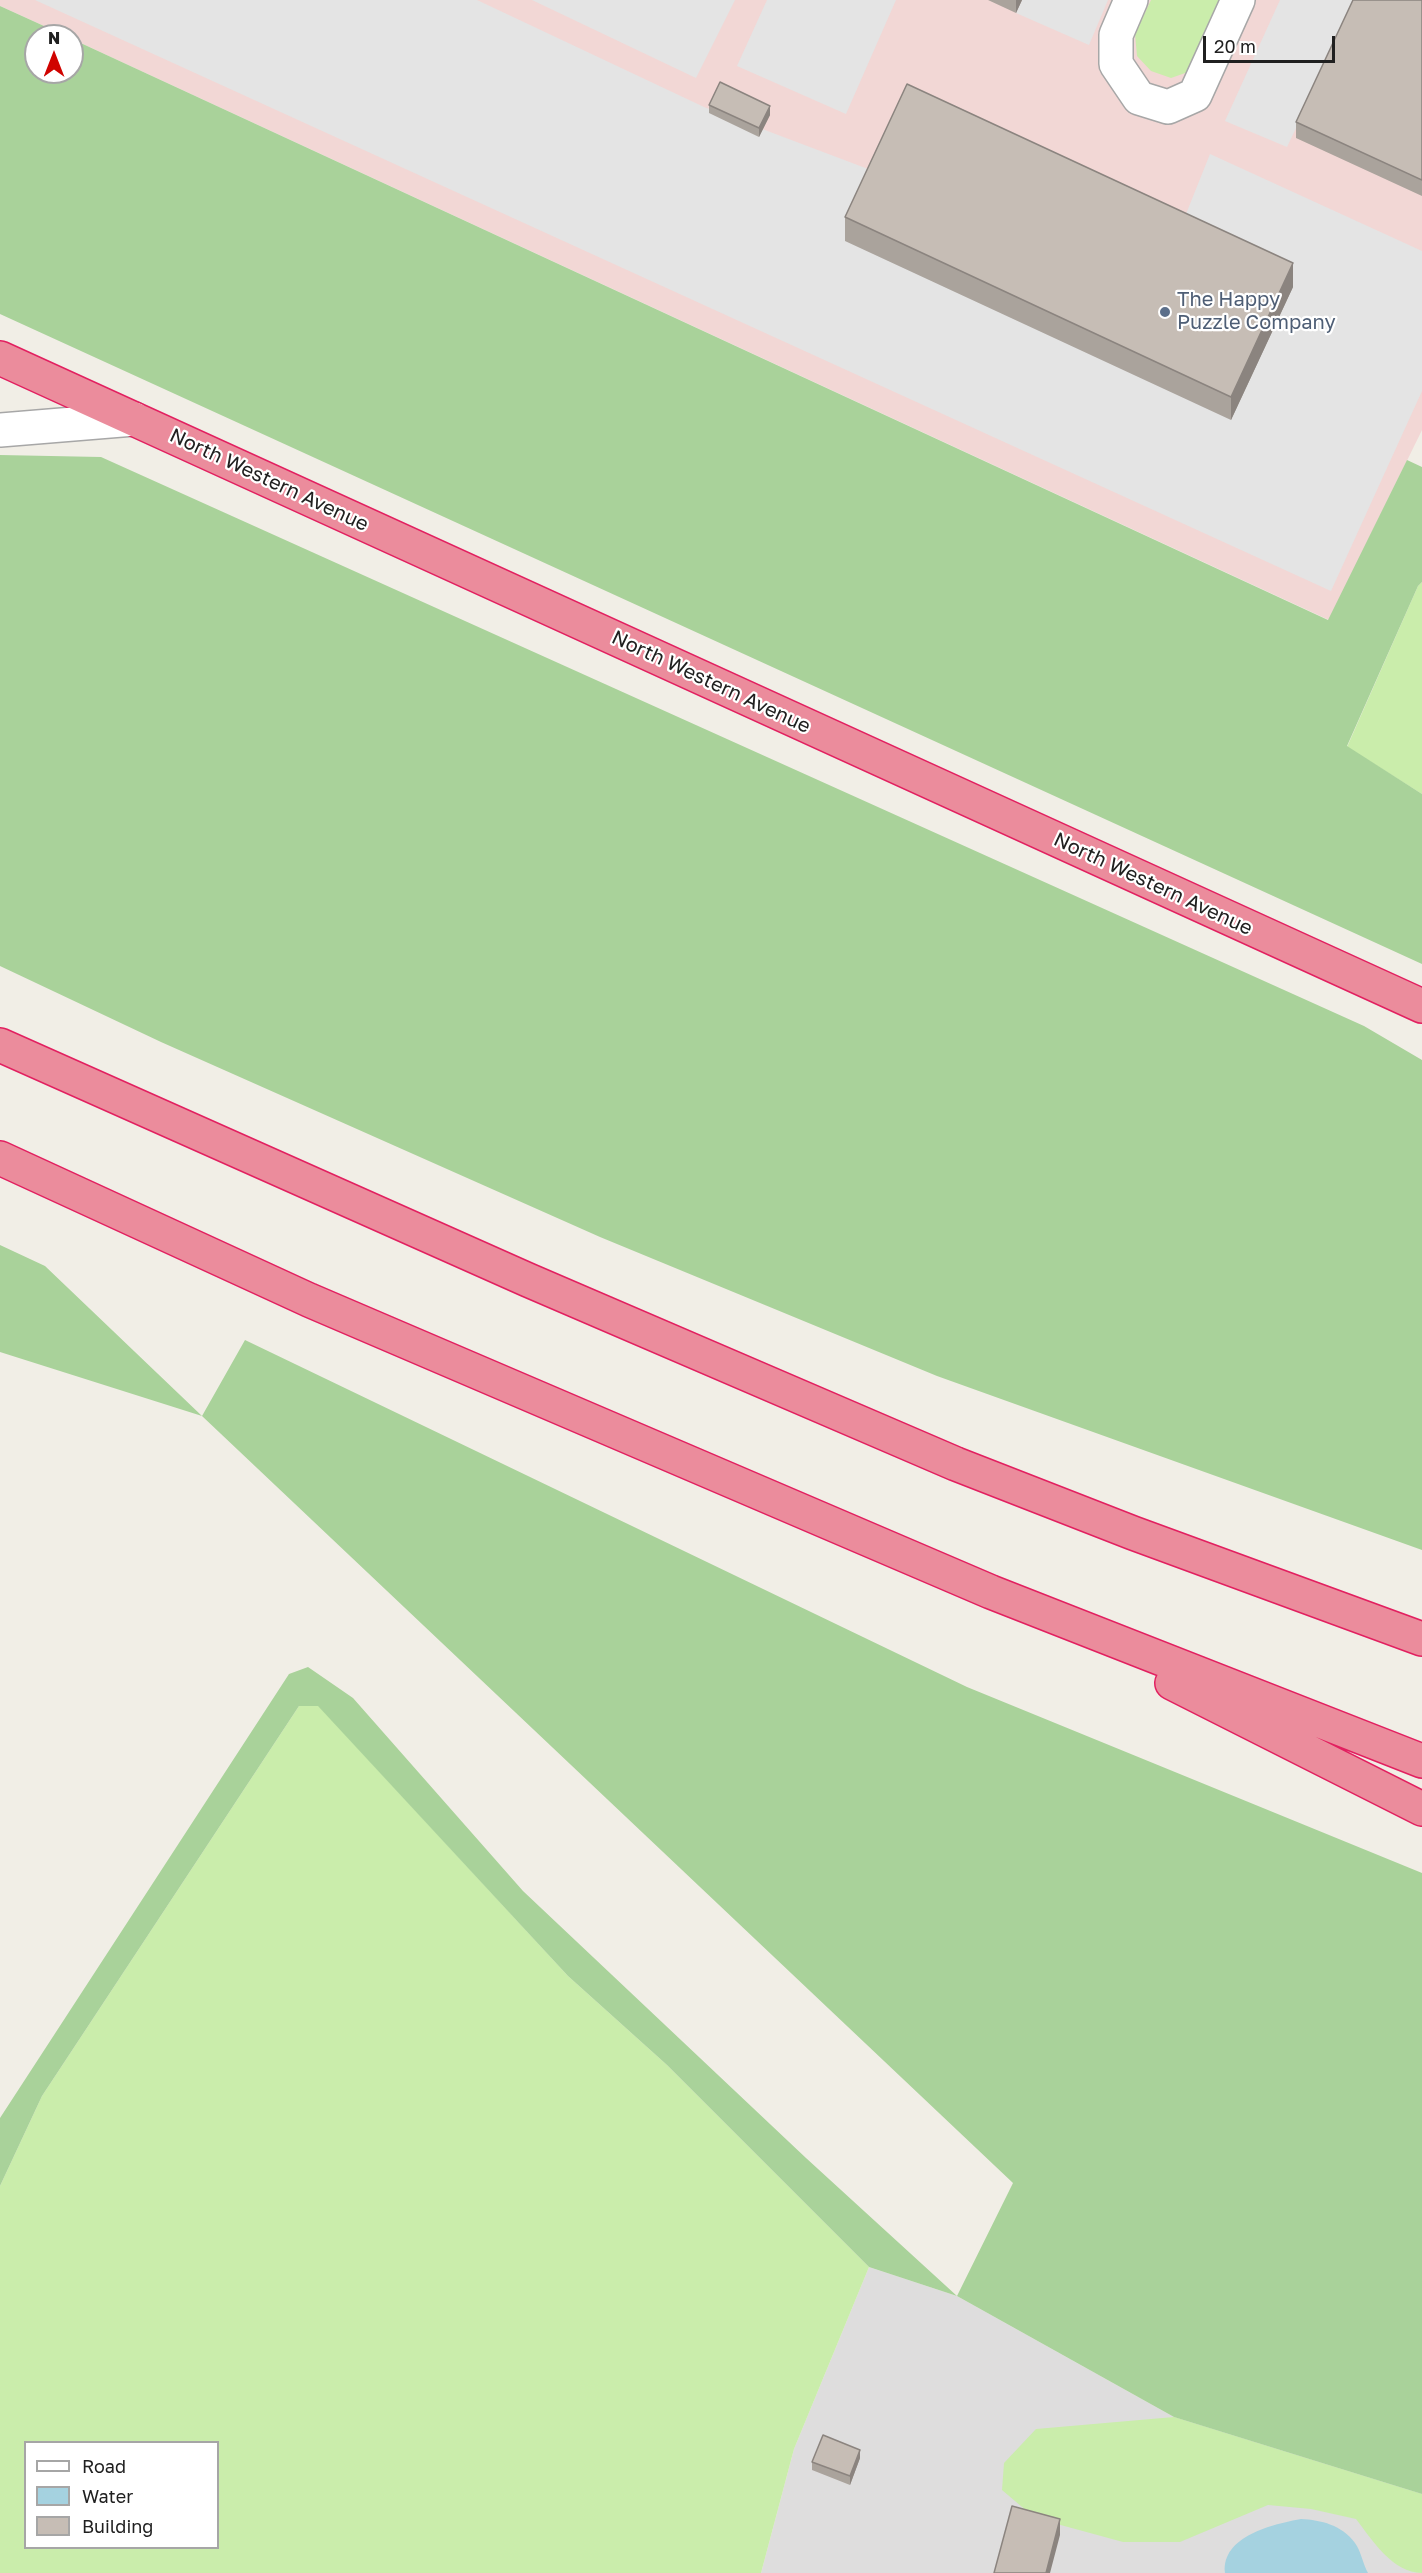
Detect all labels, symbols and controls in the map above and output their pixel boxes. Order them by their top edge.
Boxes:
north arrow [24,24,84,84]
scale bar [1206,24,1338,62]
text: N [48,28,60,48]
text: 20 m [1214,35,1256,57]
place label: The Happy Puzzle Company [1177,288,1336,335]
marker: The Happy Puzzle Company [1158,305,1172,319]
street label: North Western Avenue [166,423,372,537]
street label: North Western Avenue [608,625,814,739]
street label: North Western Avenue [1050,827,1256,941]
legend [24,2441,219,2549]
text: Road [82,2455,126,2477]
text: Water [82,2485,133,2507]
text: Building [82,2515,153,2537]

